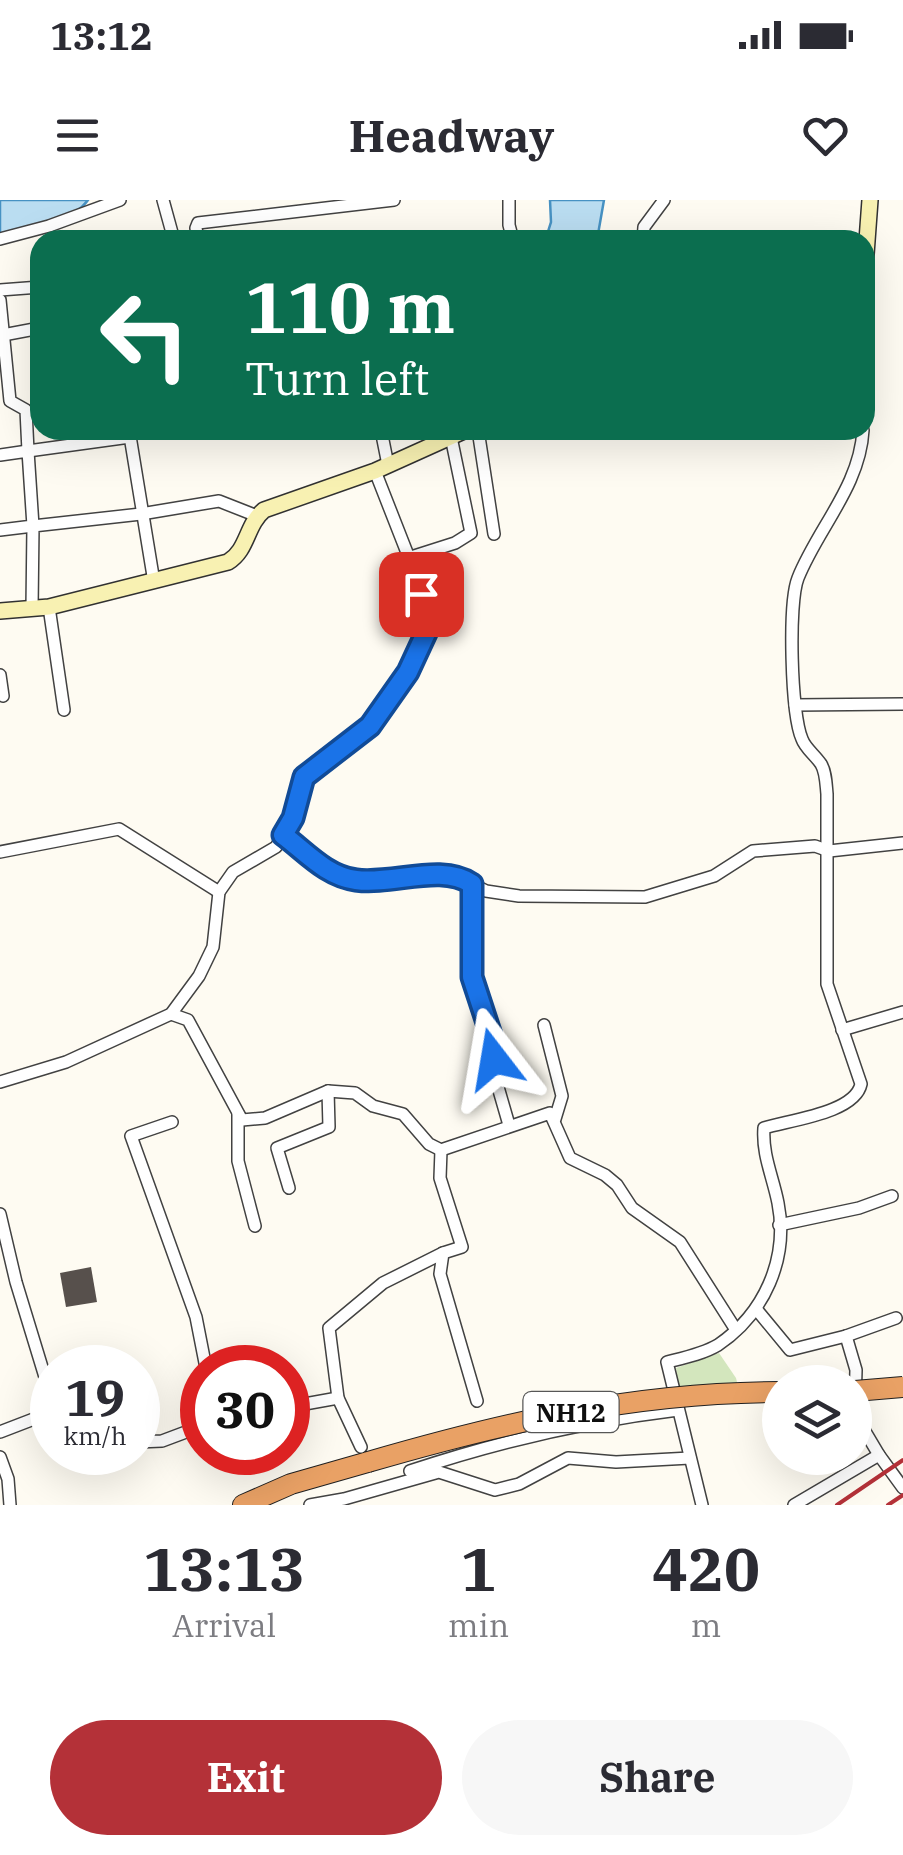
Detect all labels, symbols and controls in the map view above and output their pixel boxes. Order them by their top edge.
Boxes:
text: 13:12 [50,11,153,60]
text: Headway [349,106,554,164]
icon: menu [50,108,105,163]
icon: heart [798,108,853,163]
text: 110 m [245,261,455,352]
icon: left [80,270,210,400]
text: Turn left [245,349,429,407]
pin [379,552,464,637]
icon: arrive [394,567,449,622]
position arrow [442,1007,546,1111]
speed limit sign: 30 [180,1345,310,1475]
text: 19 [65,1365,125,1430]
map controls [762,1365,872,1475]
button: layers [762,1365,872,1475]
road number: NH12 [524,1392,618,1432]
text: km/h [63,1419,127,1452]
text: 13:13 [143,1529,305,1608]
text: 1 [461,1529,497,1608]
text: 420 [652,1529,760,1608]
text: Arrival [172,1604,276,1646]
text: min [448,1604,509,1646]
text: m [691,1604,721,1646]
button: Exit [50,1720,442,1835]
button: Share [462,1720,853,1835]

